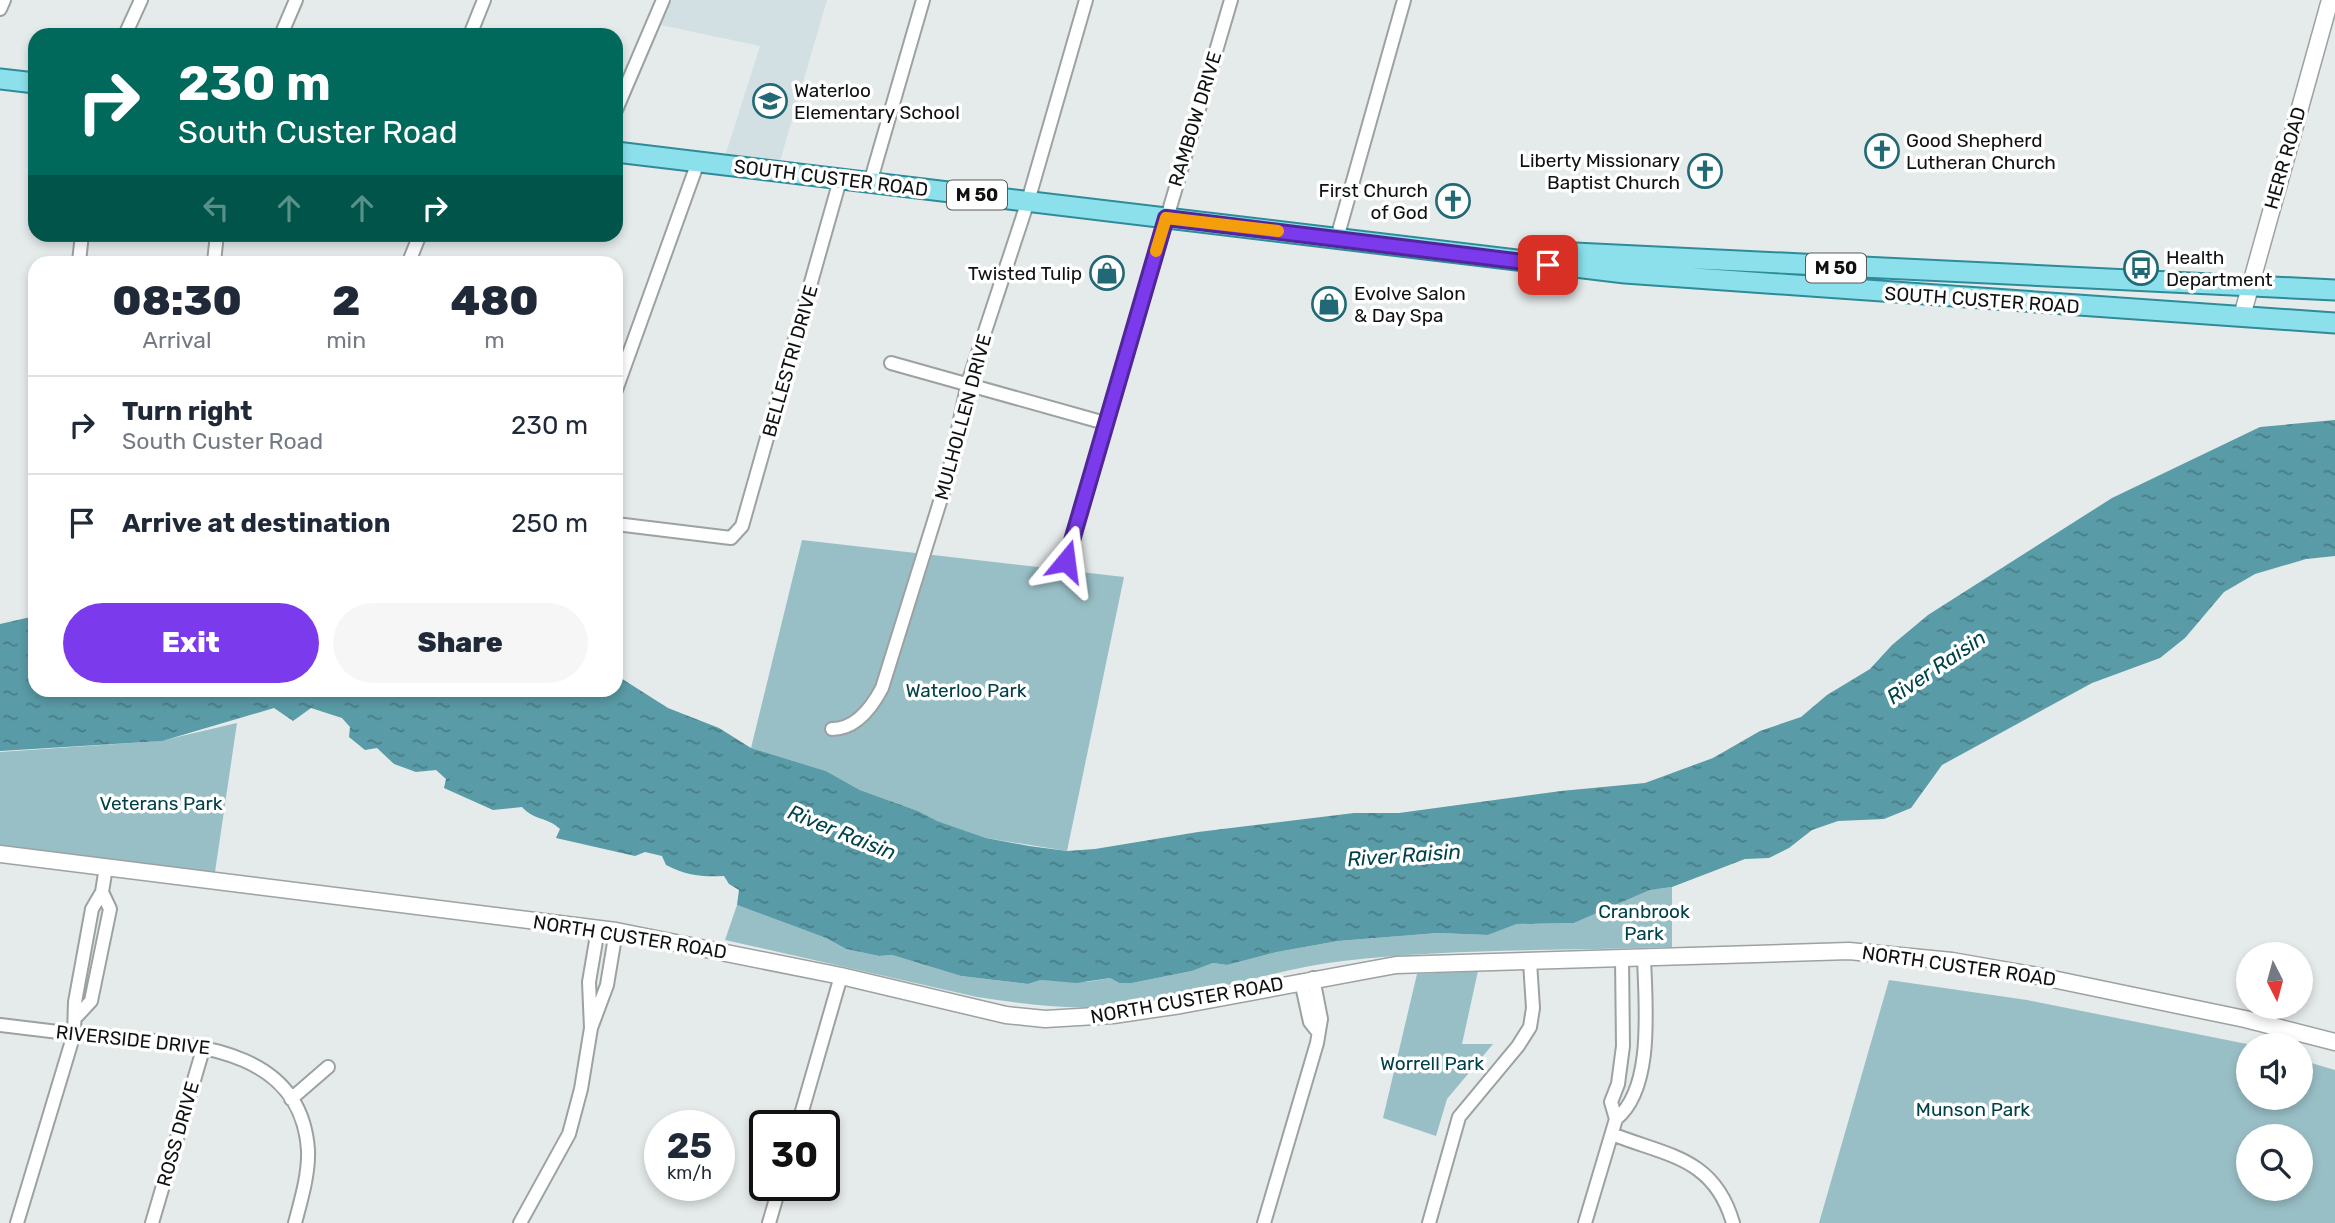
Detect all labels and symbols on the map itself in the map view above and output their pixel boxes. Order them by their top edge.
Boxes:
street label: RAMBOW DRIVE [1164,49,1226,189]
place label: Waterloo Elementary School [794,79,960,124]
school or university icon: Waterloo Elementary School [751,82,789,120]
street label: HERR ROAD [2259,104,2311,212]
place label: Good Shepherd Lutheran Church [1906,129,2056,174]
church icon: Good Shepherd Lutheran Church [1863,132,1901,170]
place label: Liberty Missionary Baptist Church [1519,149,1680,194]
church icon: Liberty Missionary Baptist Church [1686,152,1724,190]
street label: SOUTH CUSTER ROAD [733,155,929,201]
place label: First Church of God [1319,179,1428,224]
road number: M 50 [947,180,1007,210]
church icon: First Church of God [1434,182,1472,220]
pin [1518,235,1578,295]
place label: Health Department [2166,246,2273,291]
bus stop icon: Health Department [2122,249,2160,287]
shop icon: Twisted Tulip [1088,254,1126,292]
road number: M 50 [1806,254,1866,282]
place label: Twisted Tulip [968,262,1082,285]
street label: BELLESTRI DRIVE [757,282,823,440]
place label: Evolve Salon & Day Spa [1354,282,1466,327]
street label: SOUTH CUSTER ROAD [1884,282,2080,318]
shop icon: Evolve Salon & Day Spa [1310,285,1348,323]
street label: MULHOLLEN DRIVE [930,331,996,503]
position arrow [1029,524,1103,598]
water label: River Raisin [1882,625,1990,709]
park label: Waterloo Park [905,679,1027,702]
park label: Veterans Park [99,792,223,815]
water label: River Raisin [784,799,900,865]
water label: River Raisin [1346,839,1462,871]
park label: Cranbrook Park [1598,900,1690,945]
street label: NORTH CUSTER ROAD [532,910,728,964]
street label: NORTH CUSTER ROAD [1861,941,2057,991]
north arrow [2236,942,2314,1018]
street label: NORTH CUSTER ROAD [1089,972,1285,1028]
street label: RIVERSIDE DRIVE [55,1020,211,1060]
park label: Worrell Park [1380,1052,1484,1075]
street label: ROSS DRIVE [152,1079,204,1189]
park label: Munson Park [1916,1098,2030,1121]
speed limit sign: 30 [749,1110,840,1201]

